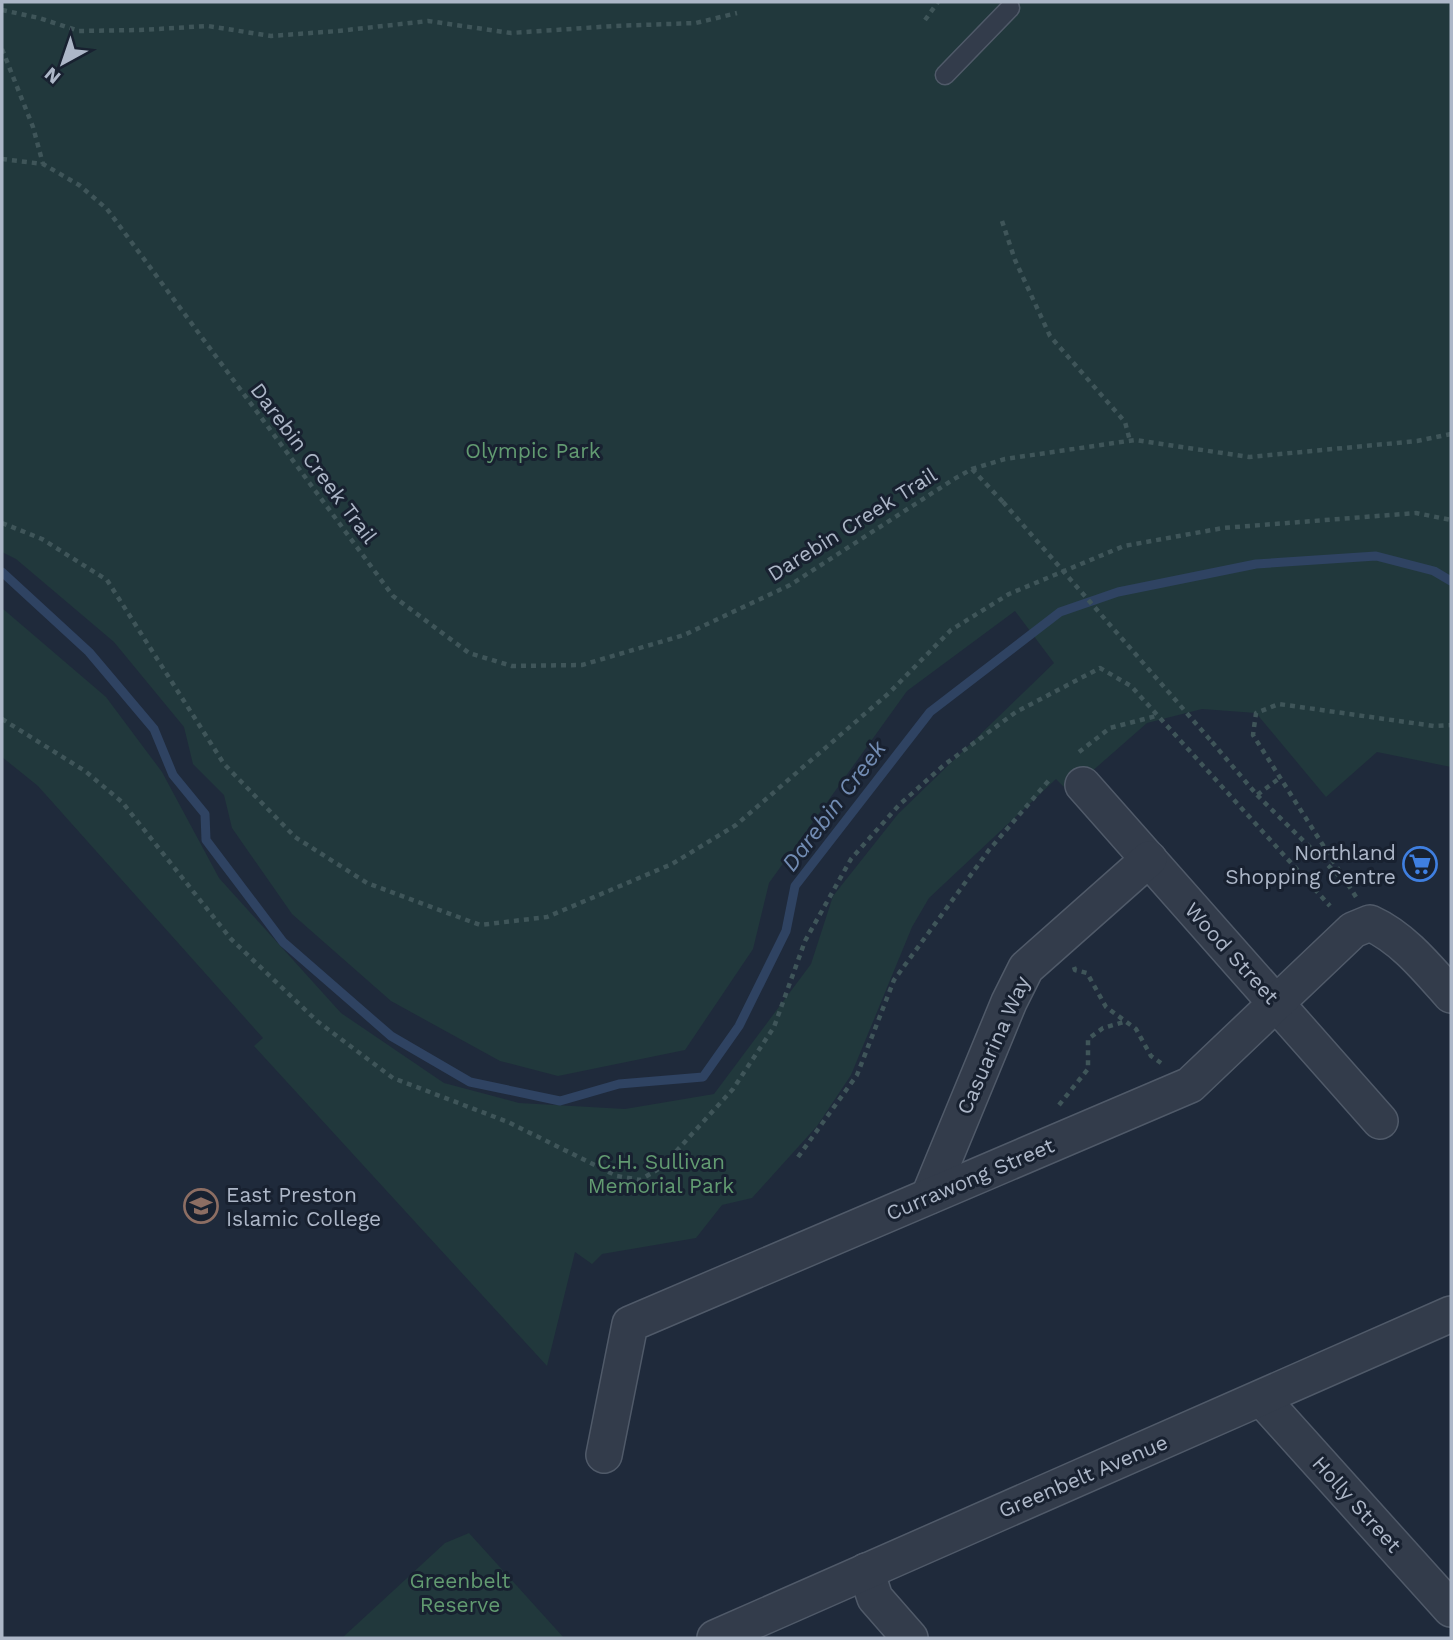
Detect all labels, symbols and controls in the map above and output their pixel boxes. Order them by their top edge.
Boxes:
north arrow [28,28,98,98]
text: N [40,62,65,89]
street label: Darebin Creek Trail [245,378,383,549]
park label: Olympic Park [465,438,601,463]
street label: Darebin Creek Trail [763,462,942,586]
water label: Darebin Creek [776,734,893,877]
place label: Northland Shopping Centre [1225,840,1396,889]
supermarket icon: Northland Shopping Centre [1401,845,1439,883]
street label: Wood Street [1180,897,1284,1009]
street label: Casuarina Way [951,972,1035,1118]
street label: Currawong Street [882,1132,1058,1226]
park label: C.H. Sullivan Memorial Park [588,1149,734,1198]
place label: East Preston Islamic College [226,1182,381,1231]
school or university icon: East Preston Islamic College [182,1187,220,1225]
street label: Greenbelt Avenue [995,1429,1171,1523]
street label: Holly Street [1307,1451,1407,1557]
park label: Greenbelt Reserve [410,1568,511,1617]

